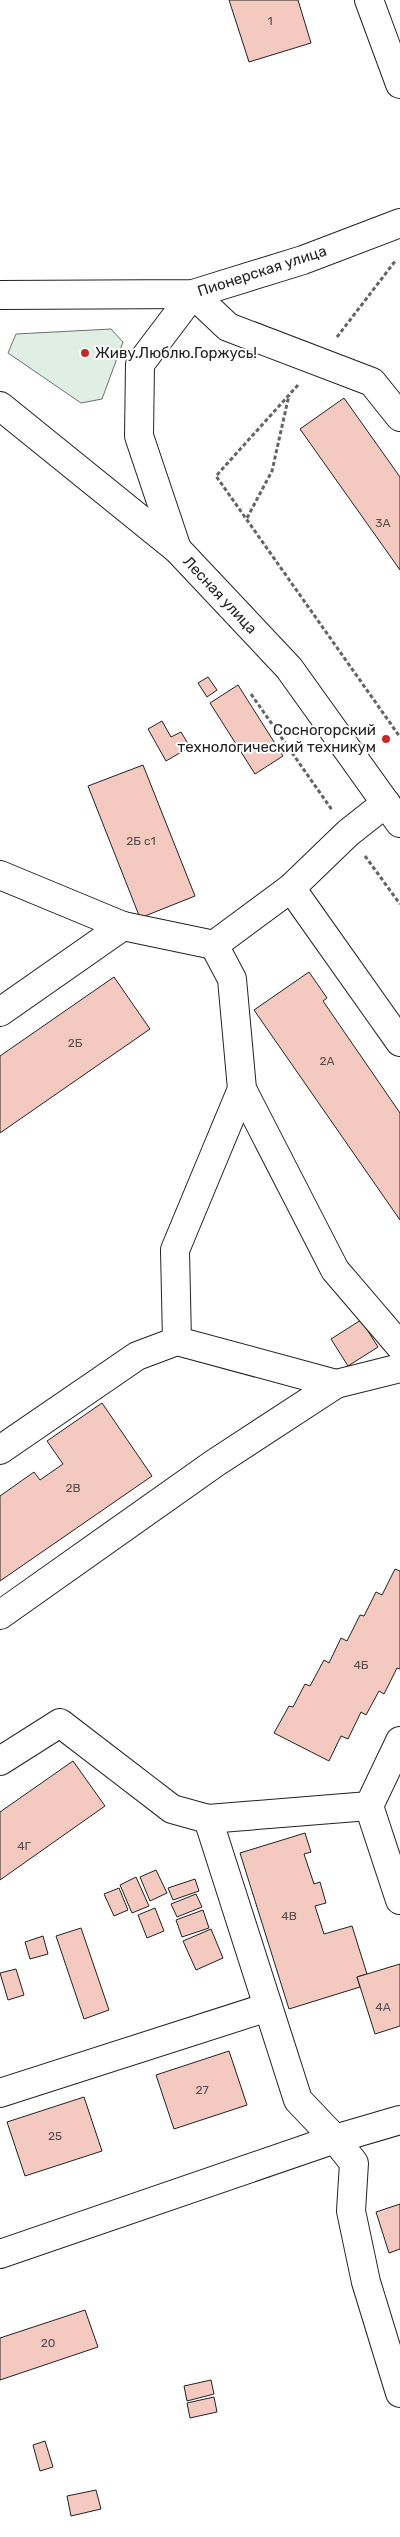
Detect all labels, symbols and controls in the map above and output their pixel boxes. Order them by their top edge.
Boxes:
house number: 1 [267,14,273,28]
street label: Пионерская улица [195,242,329,300]
place label: Живу.Люблю.Горжусь! [95,344,257,362]
marker: Живу.Люблю.Горжусь! [79,347,91,359]
house number: 3А [375,516,391,530]
street label: Лесная улица [179,552,261,638]
place label: Сосногорский технологический техникум [177,721,376,756]
marker: Сосногорский технологический техникум [380,733,392,745]
house number: 2Б с1 [126,834,156,848]
house number: 2Б [68,1036,83,1050]
house number: 2А [319,1054,335,1068]
house number: 2В [65,1481,81,1495]
house number: 4Б [353,1658,369,1672]
house number: 4Г [17,1839,32,1853]
house number: 4В [281,1909,297,1923]
house number: 4А [375,2000,391,2014]
house number: 27 [195,2083,209,2097]
house number: 25 [48,2129,62,2143]
house number: 20 [41,2336,55,2350]

